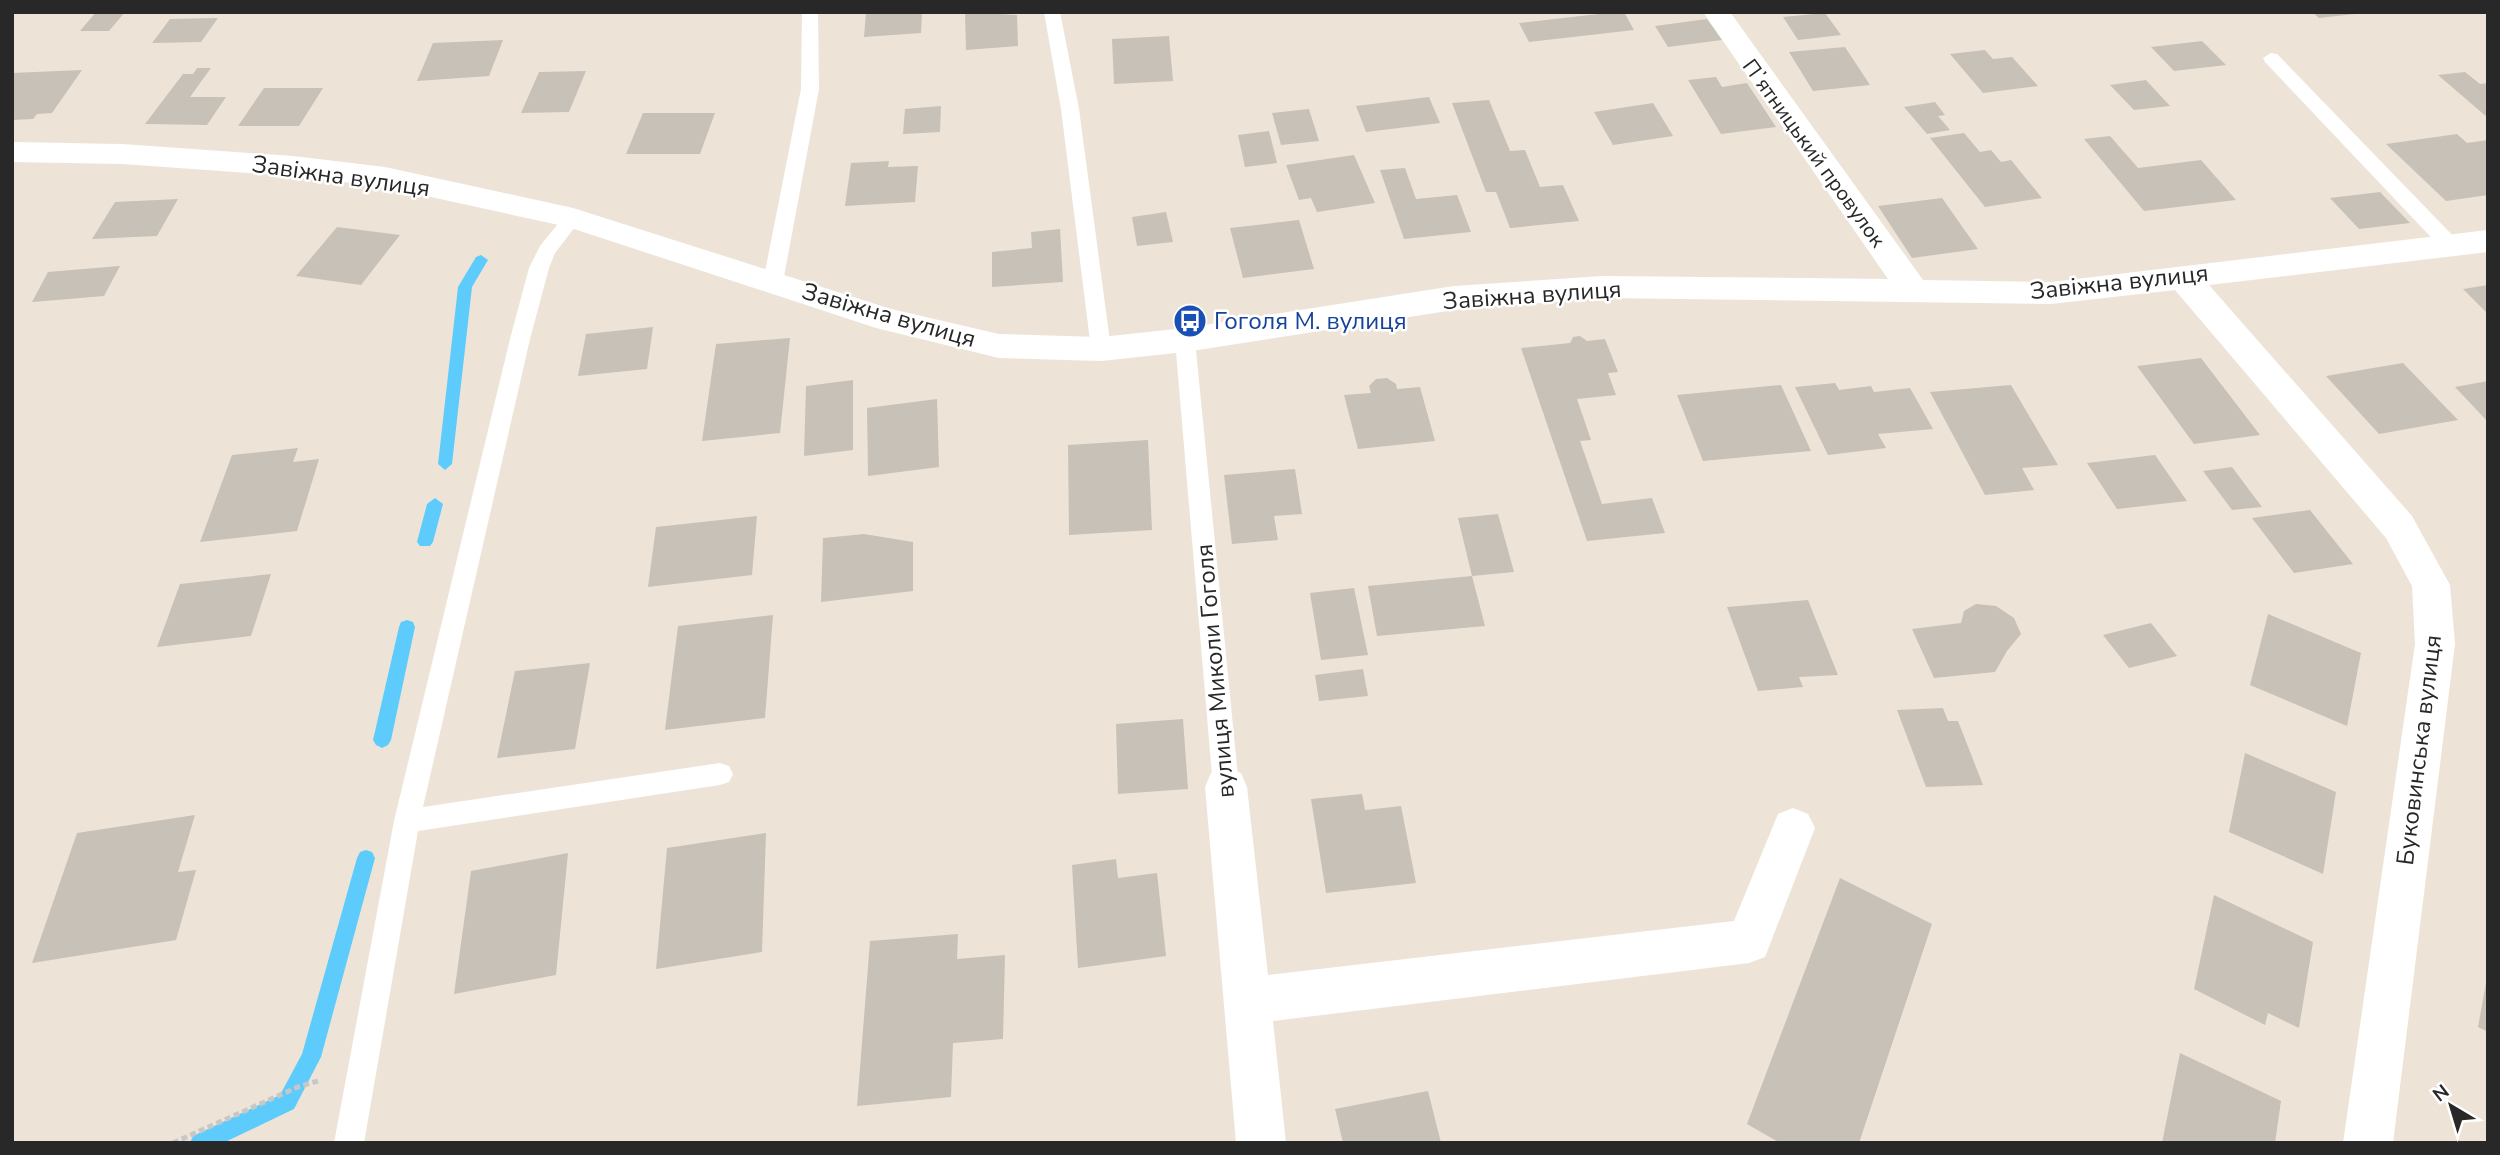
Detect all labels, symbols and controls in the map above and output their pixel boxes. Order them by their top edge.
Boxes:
street label: Пʼятницький провулок [1736,53,1892,253]
street label: Завіжна вулиця [250,148,432,204]
street label: Завіжна вулиця [2028,257,2210,307]
street label: Завіжна вулиця [1441,273,1623,317]
street label: Завіжна вулиця [798,275,980,355]
bus stop icon: Гоголя М. вулиця [1171,302,1209,340]
place label: Гоголя М. вулиця [1214,305,1407,337]
street label: вулиця Миколи Гоголя [1188,543,1242,799]
street label: Буковинська вулиця [2389,633,2449,867]
north arrow [2416,1071,2486,1141]
text: N [2428,1079,2455,1108]

